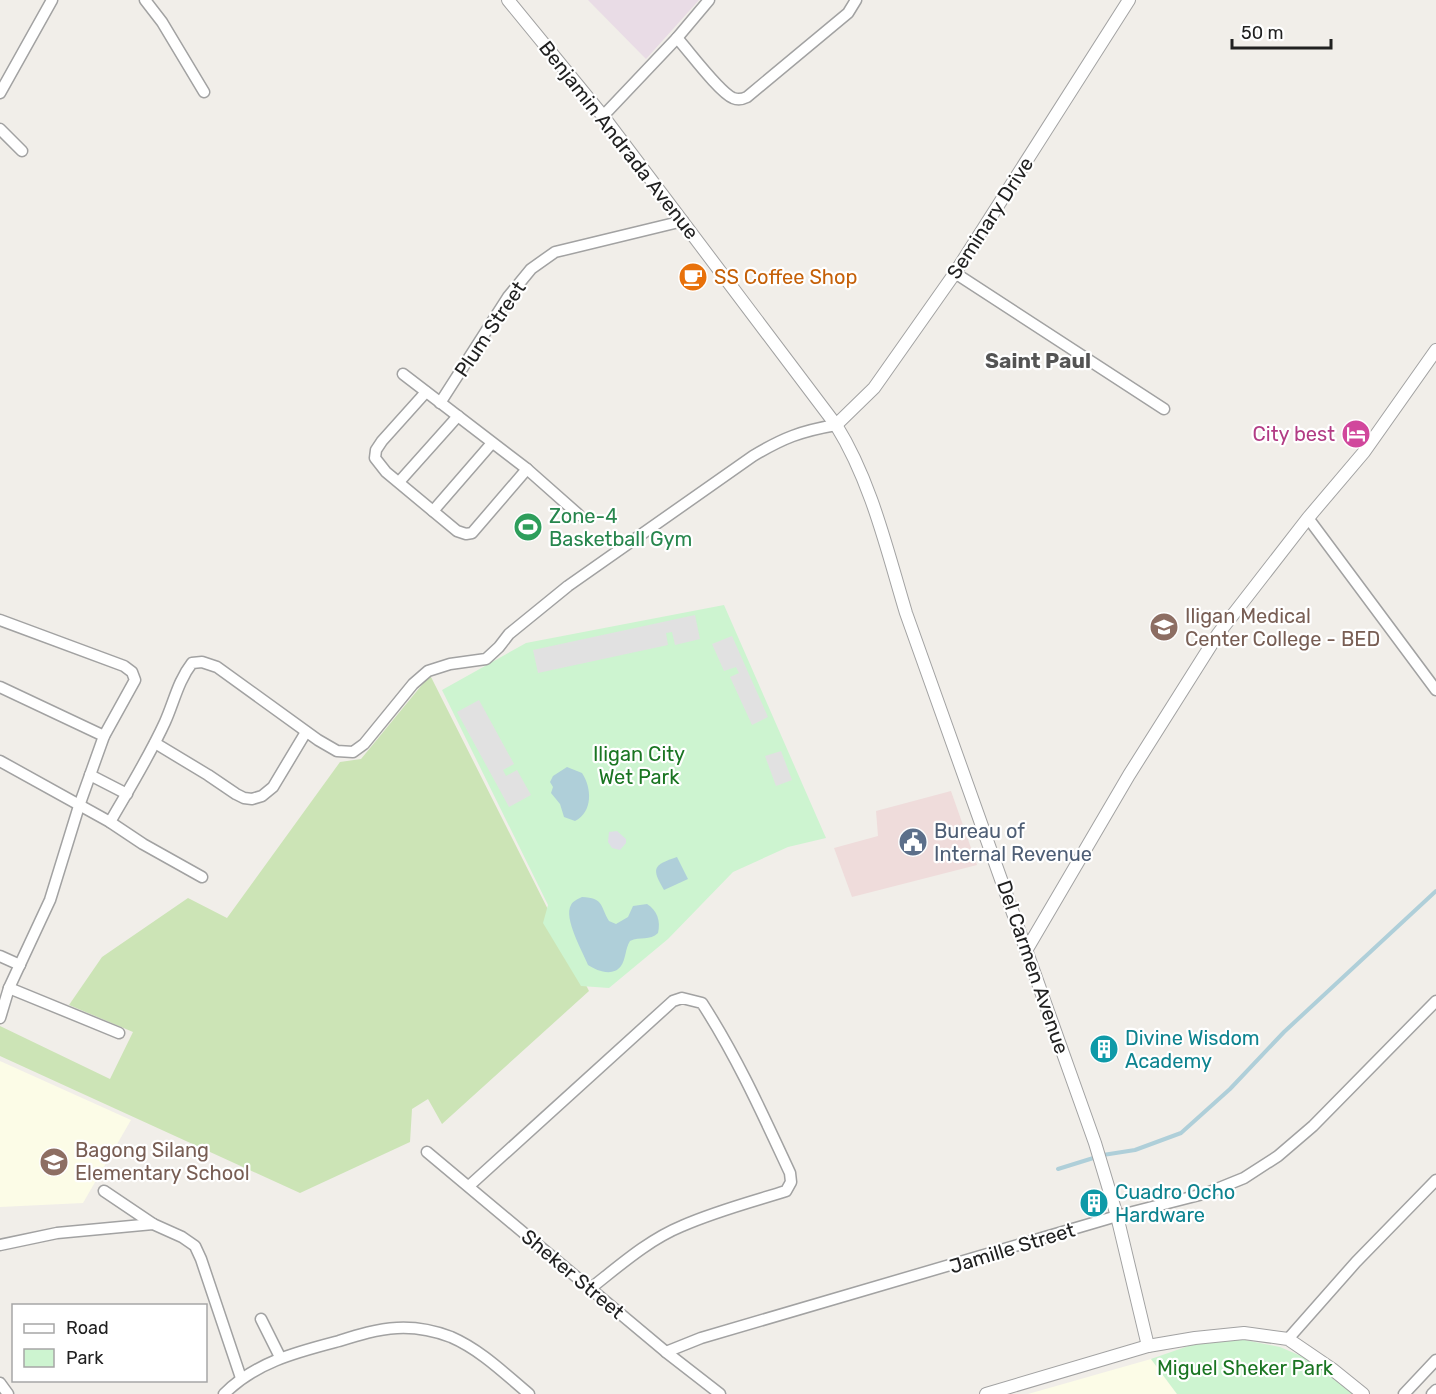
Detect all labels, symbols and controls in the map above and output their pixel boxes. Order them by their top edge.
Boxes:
scale bar [1232,12,1331,50]
text: 50 m [1241,22,1284,44]
street label: Benjamin Andrada Avenue [534,36,704,244]
street label: Seminary Drive [942,153,1038,283]
cafe icon: SS Coffee Shop [677,261,709,293]
place label: SS Coffee Shop [714,265,857,289]
street label: Plum Street [449,276,531,381]
district label: Saint Paul [985,348,1091,373]
hotel icon: City best [1340,418,1372,450]
place label: City best [1253,422,1335,446]
place label: Zone-4 Basketball Gym [549,504,692,551]
sports icon: Zone-4 Basketball Gym [512,511,544,543]
place label: Iligan Medical Center College - BED [1185,604,1380,651]
school or university icon: Iligan Medical Center College - BED [1148,611,1180,643]
park label: Iligan City Wet Park [593,742,685,789]
place label: Bureau of Internal Revenue [934,819,1092,866]
public building icon: Bureau of Internal Revenue [897,826,929,858]
street label: Del Carmen Avenue [992,877,1074,1057]
place label: Divine Wisdom Academy [1125,1026,1260,1073]
building icon: Divine Wisdom Academy [1088,1033,1120,1065]
place label: Bagong Silang Elementary School [75,1138,250,1185]
school or university icon: Bagong Silang Elementary School [38,1146,70,1178]
place label: Cuadro Ocho Hardware [1115,1180,1235,1227]
building icon: Cuadro Ocho Hardware [1078,1187,1110,1219]
street label: Jamille Street [946,1217,1078,1278]
street label: Sheker Street [517,1224,629,1324]
legend [12,1304,207,1382]
text: Road [66,1317,109,1339]
text: Park [66,1347,104,1369]
park label: Miguel Sheker Park [1157,1356,1334,1380]

